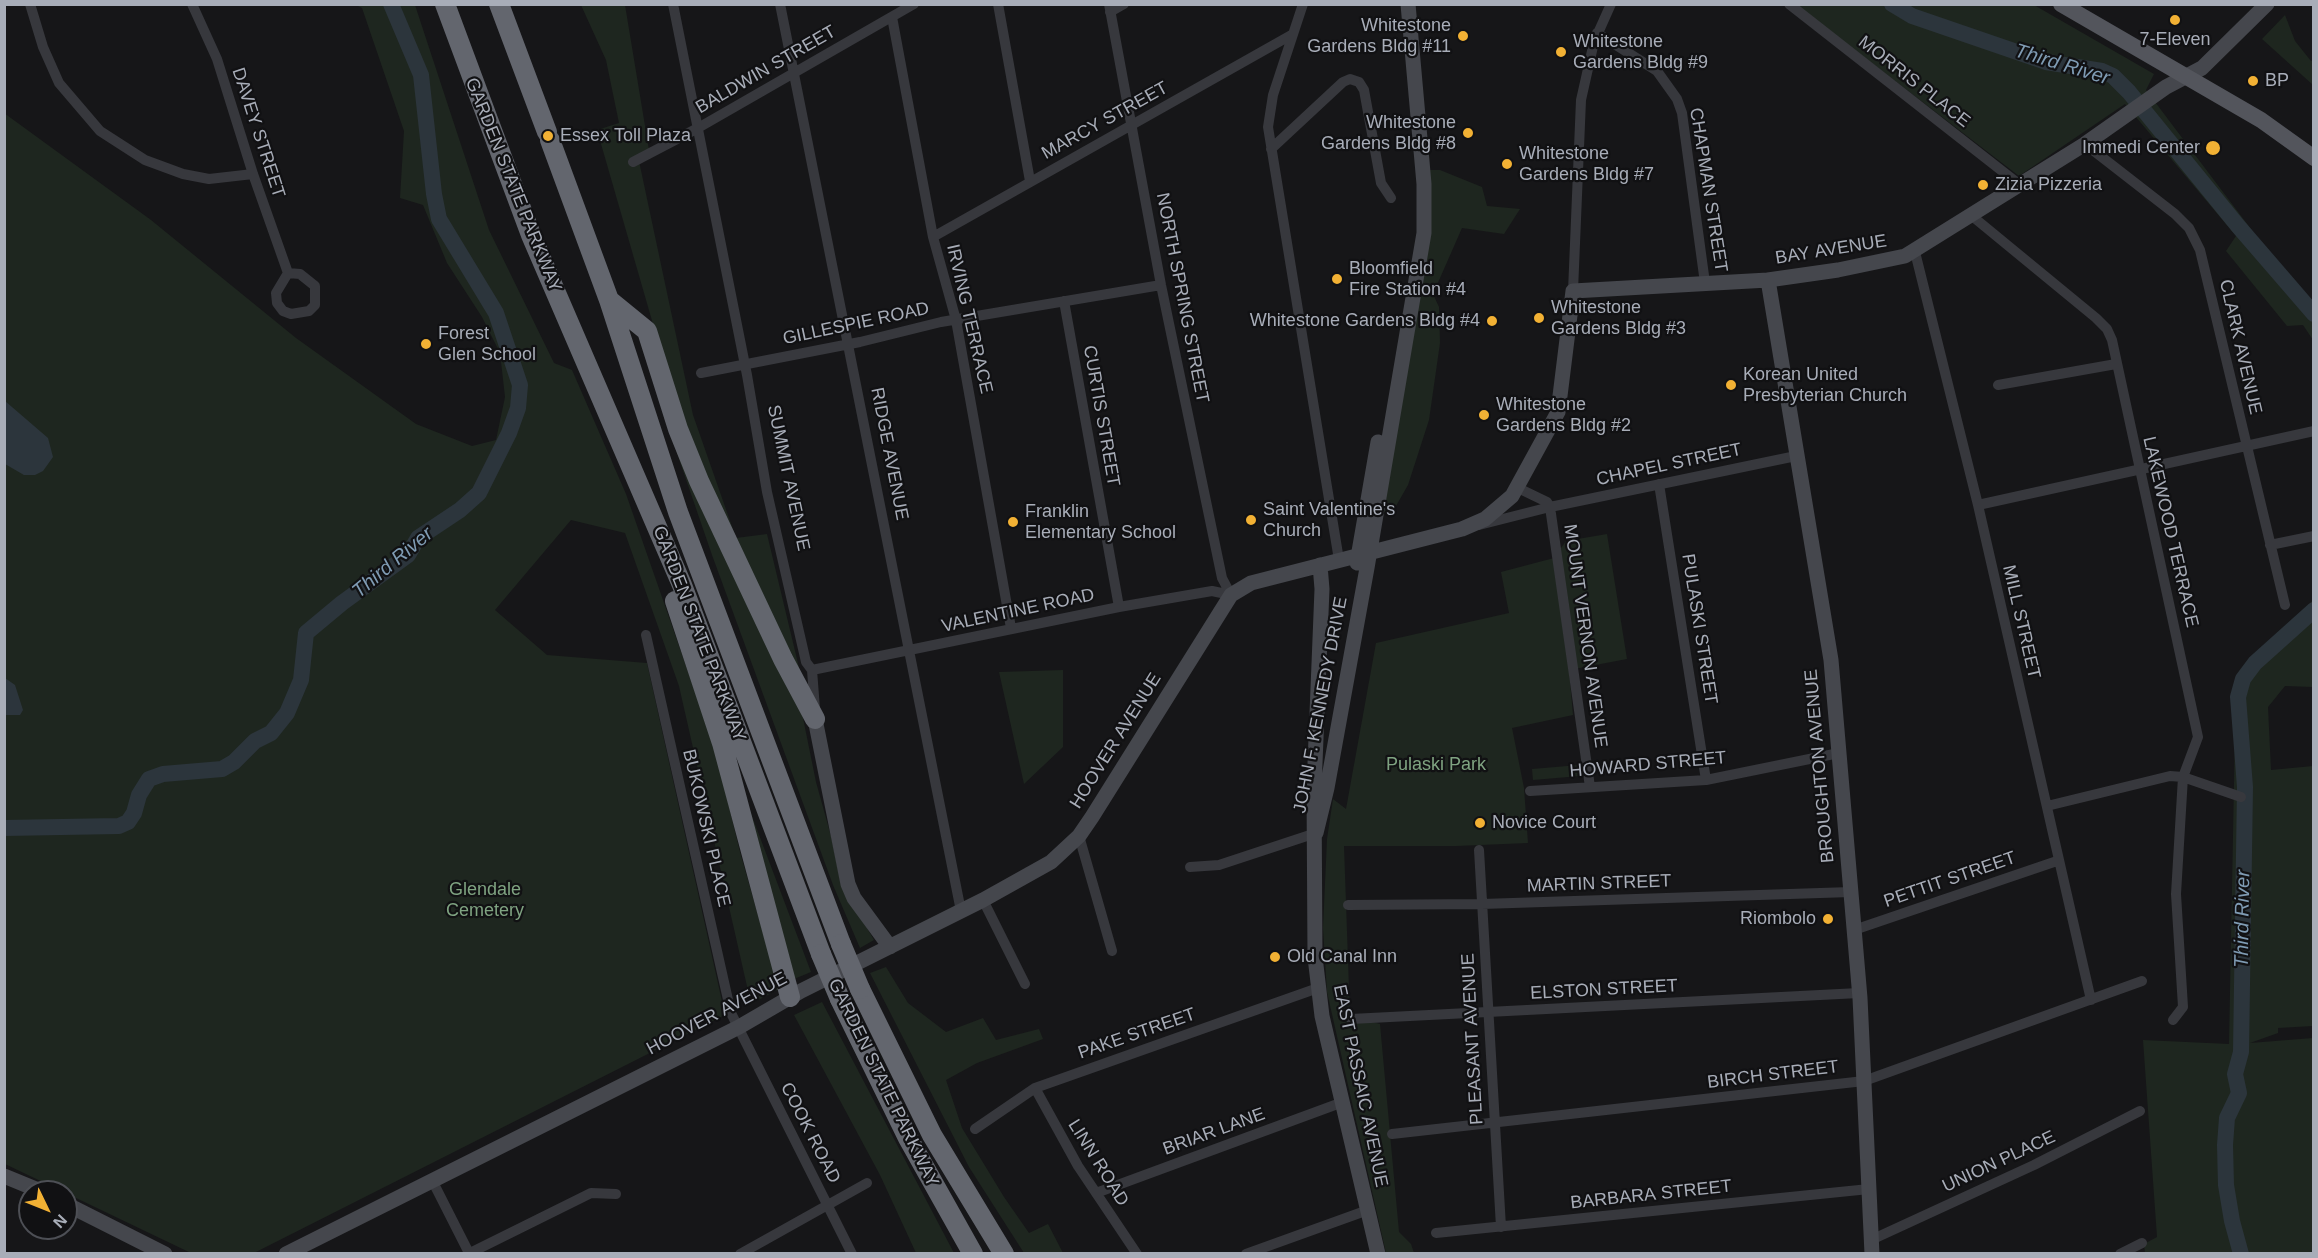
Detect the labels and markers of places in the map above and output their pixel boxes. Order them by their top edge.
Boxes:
marker: 7-Eleven [2168,13,2182,27]
place label: Whitestone Gardens Bldg #11 [1307,15,1451,57]
marker: Whitestone Gardens Bldg #11 [1456,29,1470,43]
place label: 7-Eleven [2139,29,2211,51]
place label: Whitestone Gardens Bldg #9 [1573,31,1708,74]
marker: Whitestone Gardens Bldg #9 [1554,45,1568,59]
place label: BP [2265,70,2289,92]
marker: BP [2246,74,2260,88]
place label: Whitestone Gardens Bldg #8 [1321,112,1456,154]
place label: Essex Toll Plaza [560,125,691,147]
marker: Whitestone Gardens Bldg #8 [1461,126,1475,140]
marker: Essex Toll Plaza [541,129,555,143]
place label: Immedi Center [2082,137,2200,159]
marker: Immedi Center [2204,139,2222,157]
place label: Whitestone Gardens Bldg #7 [1519,143,1654,186]
marker: Whitestone Gardens Bldg #7 [1500,157,1514,171]
place label: Zizia Pizzeria [1995,174,2102,196]
marker: Zizia Pizzeria [1976,178,1990,192]
place label: Bloomfield Fire Station #4 [1349,258,1466,300]
marker: Bloomfield Fire Station #4 [1330,272,1344,286]
place label: Whitestone Gardens Bldg #3 [1551,297,1686,340]
place label: Whitestone Gardens Bldg #4 [1250,310,1480,332]
marker: Whitestone Gardens Bldg #3 [1532,311,1546,325]
marker: Whitestone Gardens Bldg #4 [1485,314,1499,328]
place label: Forest Glen School [438,323,536,366]
marker: Forest Glen School [419,337,433,351]
place label: Korean United Presbyterian Church [1743,364,1907,406]
marker: Korean United Presbyterian Church [1724,378,1738,392]
place label: Whitestone Gardens Bldg #2 [1496,394,1631,436]
marker: Whitestone Gardens Bldg #2 [1477,408,1491,422]
place label: Saint Valentine's Church [1263,499,1395,542]
place label: Franklin Elementary School [1025,501,1176,544]
marker: Saint Valentine's Church [1244,513,1258,527]
marker: Franklin Elementary School [1006,515,1020,529]
place label: Novice Court [1492,812,1596,834]
marker: Novice Court [1473,816,1487,830]
place label: Riombolo [1740,908,1816,930]
marker: Riombolo [1821,912,1835,926]
place label: Old Canal Inn [1287,946,1397,968]
marker: Old Canal Inn [1268,950,1282,964]

